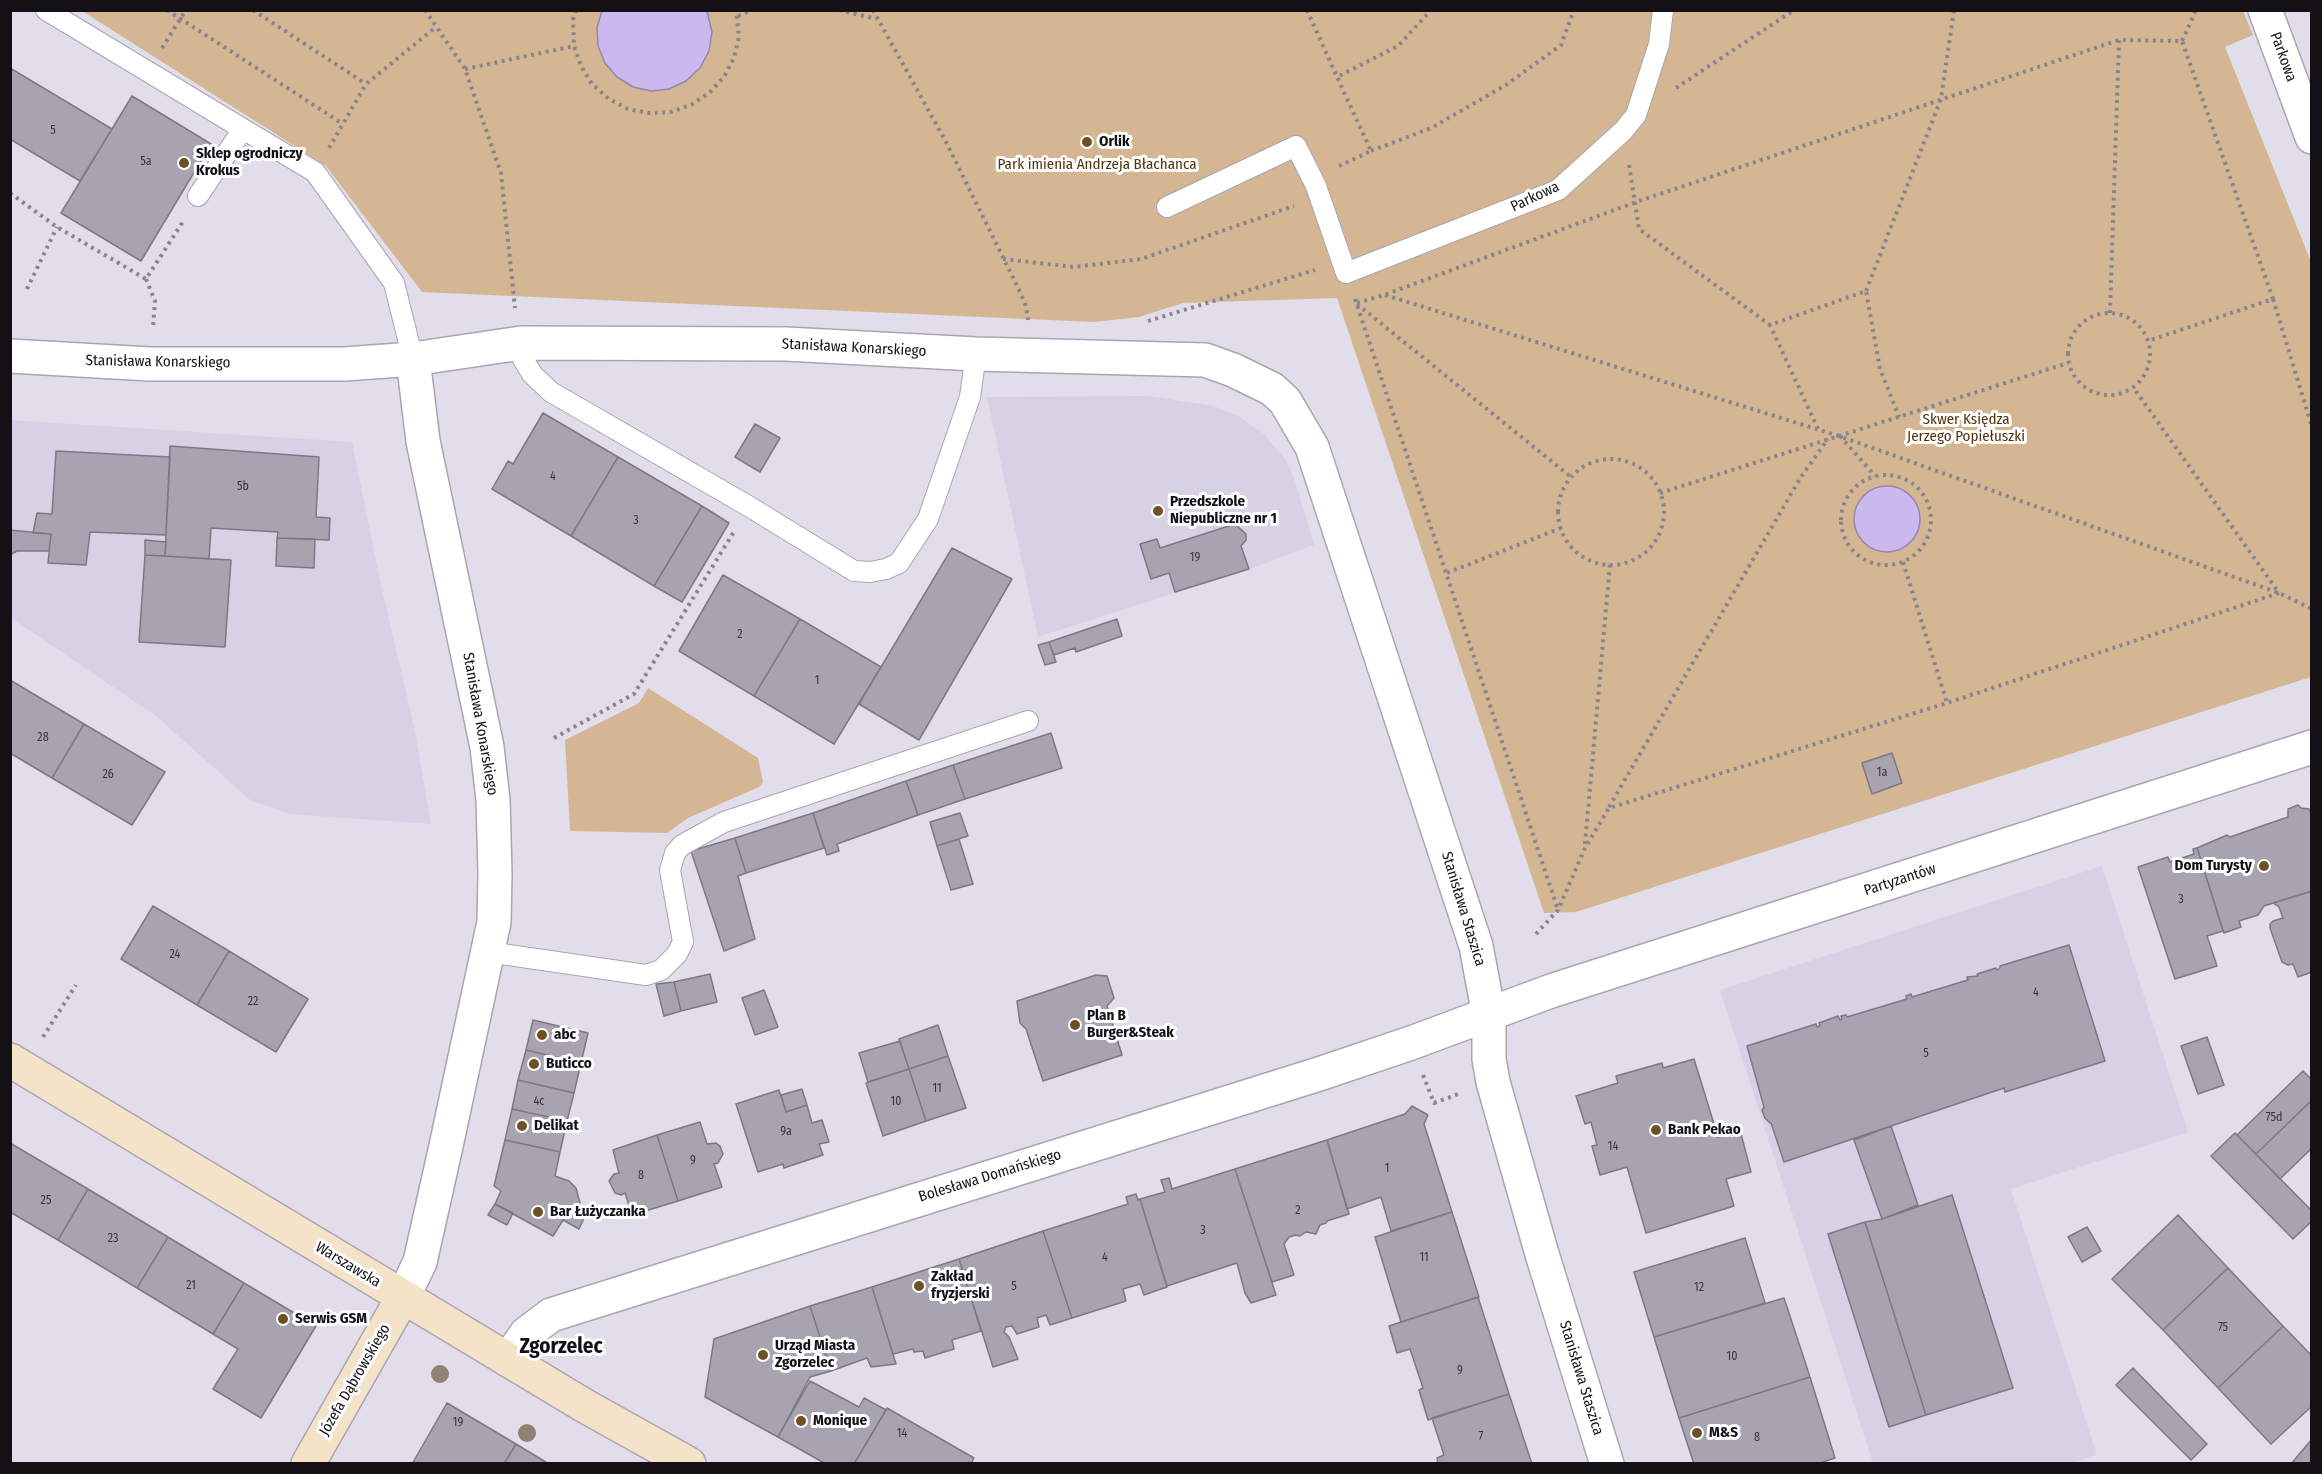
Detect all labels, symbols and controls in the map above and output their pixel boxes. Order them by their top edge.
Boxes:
street label: Parkowa [2266,30,2300,84]
house number: 5 [50,124,56,138]
place label: Orlik [1099,133,1130,151]
marker: Orlik [1080,135,1094,149]
place label: Sklep ogrodniczy Krokus [196,145,303,180]
house number: 5a [140,155,152,169]
marker: Sklep ogrodniczy Krokus [177,156,191,170]
park label: Park imienia Andrzeja Błachanca [997,156,1197,174]
street label: Parkowa [1508,178,1562,216]
street label: Stanisława Konarskiego [781,335,927,361]
street label: Stanisława Konarskiego [86,352,230,372]
park label: Skwer Księdza Jerzego Popiełuszki [1907,411,2025,446]
house number: 4 [550,470,556,484]
house number: 5b [237,480,249,494]
place label: Przedszkole Niepubliczne nr 1 [1170,493,1277,528]
marker: Przedszkole Niepubliczne nr 1 [1151,504,1165,518]
house number: 3 [633,514,639,528]
house number: 19 [1190,551,1200,565]
house number: 2 [737,628,743,642]
street label: Stanisława Konarskiego [459,651,501,797]
house number: 1 [815,674,819,688]
house number: 28 [37,731,49,745]
house number: 1a [1877,766,1887,780]
house number: 26 [102,768,114,782]
street label: Stanisława Staszica [1437,850,1489,968]
place label: Dom Turysty [2175,857,2252,875]
marker: Dom Turysty [2257,859,2271,873]
street label: Partyzantów [1862,860,1938,900]
house number: 3 [2178,893,2184,907]
house number: 24 [170,948,180,962]
house number: 4 [2033,986,2039,1000]
house number: 22 [248,995,258,1009]
place label: Plan B Burger&Steak [1087,1007,1174,1042]
marker: Plan B Burger&Steak [1068,1018,1082,1032]
place label: abc [554,1026,576,1044]
marker: abc [535,1028,549,1042]
house number: 5 [1923,1047,1929,1061]
place label: Buticco [546,1055,592,1073]
marker: Buticco [527,1057,541,1071]
house number: 11 [932,1082,942,1096]
house number: 4c [534,1095,544,1109]
house number: 10 [891,1095,901,1109]
house number: 75d [2266,1111,2282,1125]
place label: Delikat [534,1117,579,1135]
marker: Delikat [515,1119,529,1133]
place label: Bank Pekao [1668,1121,1741,1139]
marker: Bank Pekao [1649,1123,1663,1137]
house number: 9a [780,1125,792,1139]
house number: 14 [1608,1140,1618,1154]
street label: Bolesława Domańskiego [916,1146,1064,1206]
house number: 9 [690,1154,696,1168]
house number: 1 [1385,1162,1389,1176]
house number: 8 [638,1169,644,1183]
house number: 25 [41,1194,51,1208]
place label: Bar Łużyczanka [550,1203,646,1221]
house number: 2 [1295,1204,1301,1218]
marker: Bar Łużyczanka [531,1205,545,1219]
house number: 3 [1200,1224,1206,1238]
house number: 23 [108,1232,118,1246]
street label: Warszawska [312,1239,384,1291]
house number: 4 [1102,1251,1108,1265]
house number: 11 [1419,1251,1429,1265]
place label: Zakład fryzjerski [931,1268,990,1303]
house number: 21 [186,1279,196,1293]
marker: Zakład fryzjerski [912,1279,926,1293]
house number: 5 [1011,1280,1017,1294]
house number: 12 [1694,1281,1704,1295]
place label: Serwis GSM [295,1310,367,1328]
marker: Serwis GSM [276,1312,290,1326]
street label: Stanisława Staszica [1555,1319,1607,1437]
street label: Józefa Dąbrowskiego [316,1321,394,1439]
house number: 75 [2218,1321,2228,1335]
district label: Zgorzelec [519,1334,603,1360]
place label: Urząd Miasta Zgorzelec [775,1337,855,1372]
marker: Urząd Miasta Zgorzelec [756,1348,770,1362]
house number: 10 [1727,1350,1737,1364]
house number: 9 [1457,1364,1463,1378]
place label: Monique [813,1412,867,1430]
marker: Monique [794,1414,808,1428]
house number: 19 [453,1416,463,1430]
place label: M&S [1709,1424,1738,1442]
marker: M&S [1690,1426,1704,1440]
house number: 14 [897,1427,907,1441]
house number: 7 [1479,1430,1483,1444]
house number: 8 [1754,1431,1760,1445]

